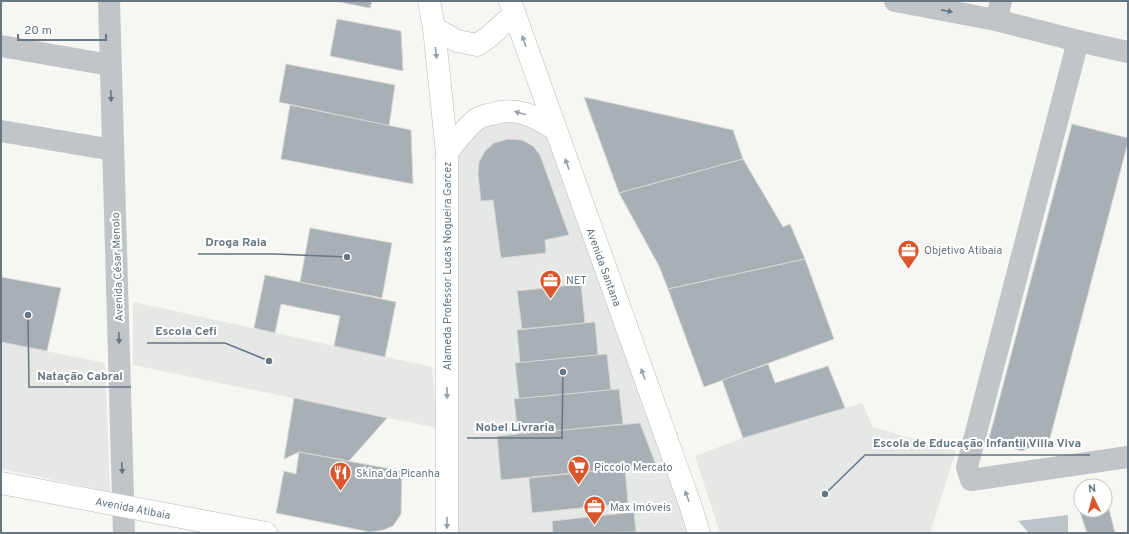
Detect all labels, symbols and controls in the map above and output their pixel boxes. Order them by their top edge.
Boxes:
one-way arrow [941,8,953,14]
scale bar [18,16,106,42]
text: 20 m [24,23,52,39]
one-way arrow [520,35,526,47]
one-way arrow [433,47,440,59]
one-way arrow [108,90,115,102]
one-way arrow [514,110,526,116]
one-way arrow [564,157,570,169]
street label: Alameda Professor Lucas Nogueira Garcez [441,161,455,371]
street label: Avenida César Menolo [109,212,127,322]
street label: Avenida Santana [582,226,624,309]
callout: Droga Raia [198,230,275,254]
text: Droga Raia [205,235,267,251]
office icon: Objetivo Atibaia [895,237,921,270]
place label: Objetivo Atibaia [924,244,1002,258]
office icon: NET [537,267,563,300]
place label: NET [566,274,587,288]
callout: Escola Cefi [147,319,225,343]
text: Escola Cefi [155,324,217,340]
one-way arrow [115,332,122,344]
callout: Natação Cabral [29,363,131,387]
one-way arrow [640,367,646,379]
text: Natação Cabral [37,369,123,385]
one-way arrow [444,387,450,400]
callout: Nobel Livraria [467,414,562,438]
text: Nobel Livraria [475,420,555,436]
callout: Escola de Educação Infantil Villa Viva [865,431,1090,455]
text: Escola de Educação Infantil Villa Viva [873,436,1081,452]
supermarket icon: Piccolo Mercato [565,454,591,487]
restaurant icon: Skina da Picanha [327,460,353,493]
place label: Piccolo Mercato [594,461,673,475]
one-way arrow [119,462,126,474]
place label: Skina da Picanha [356,467,440,481]
north arrow [1073,478,1113,518]
text: N [1087,482,1097,496]
one-way arrow [684,490,690,502]
office icon: Max Imóveis [581,494,607,527]
street label: Avenida Atibaia [94,495,172,523]
place label: Max Imóveis [610,501,671,515]
one-way arrow [444,517,450,530]

